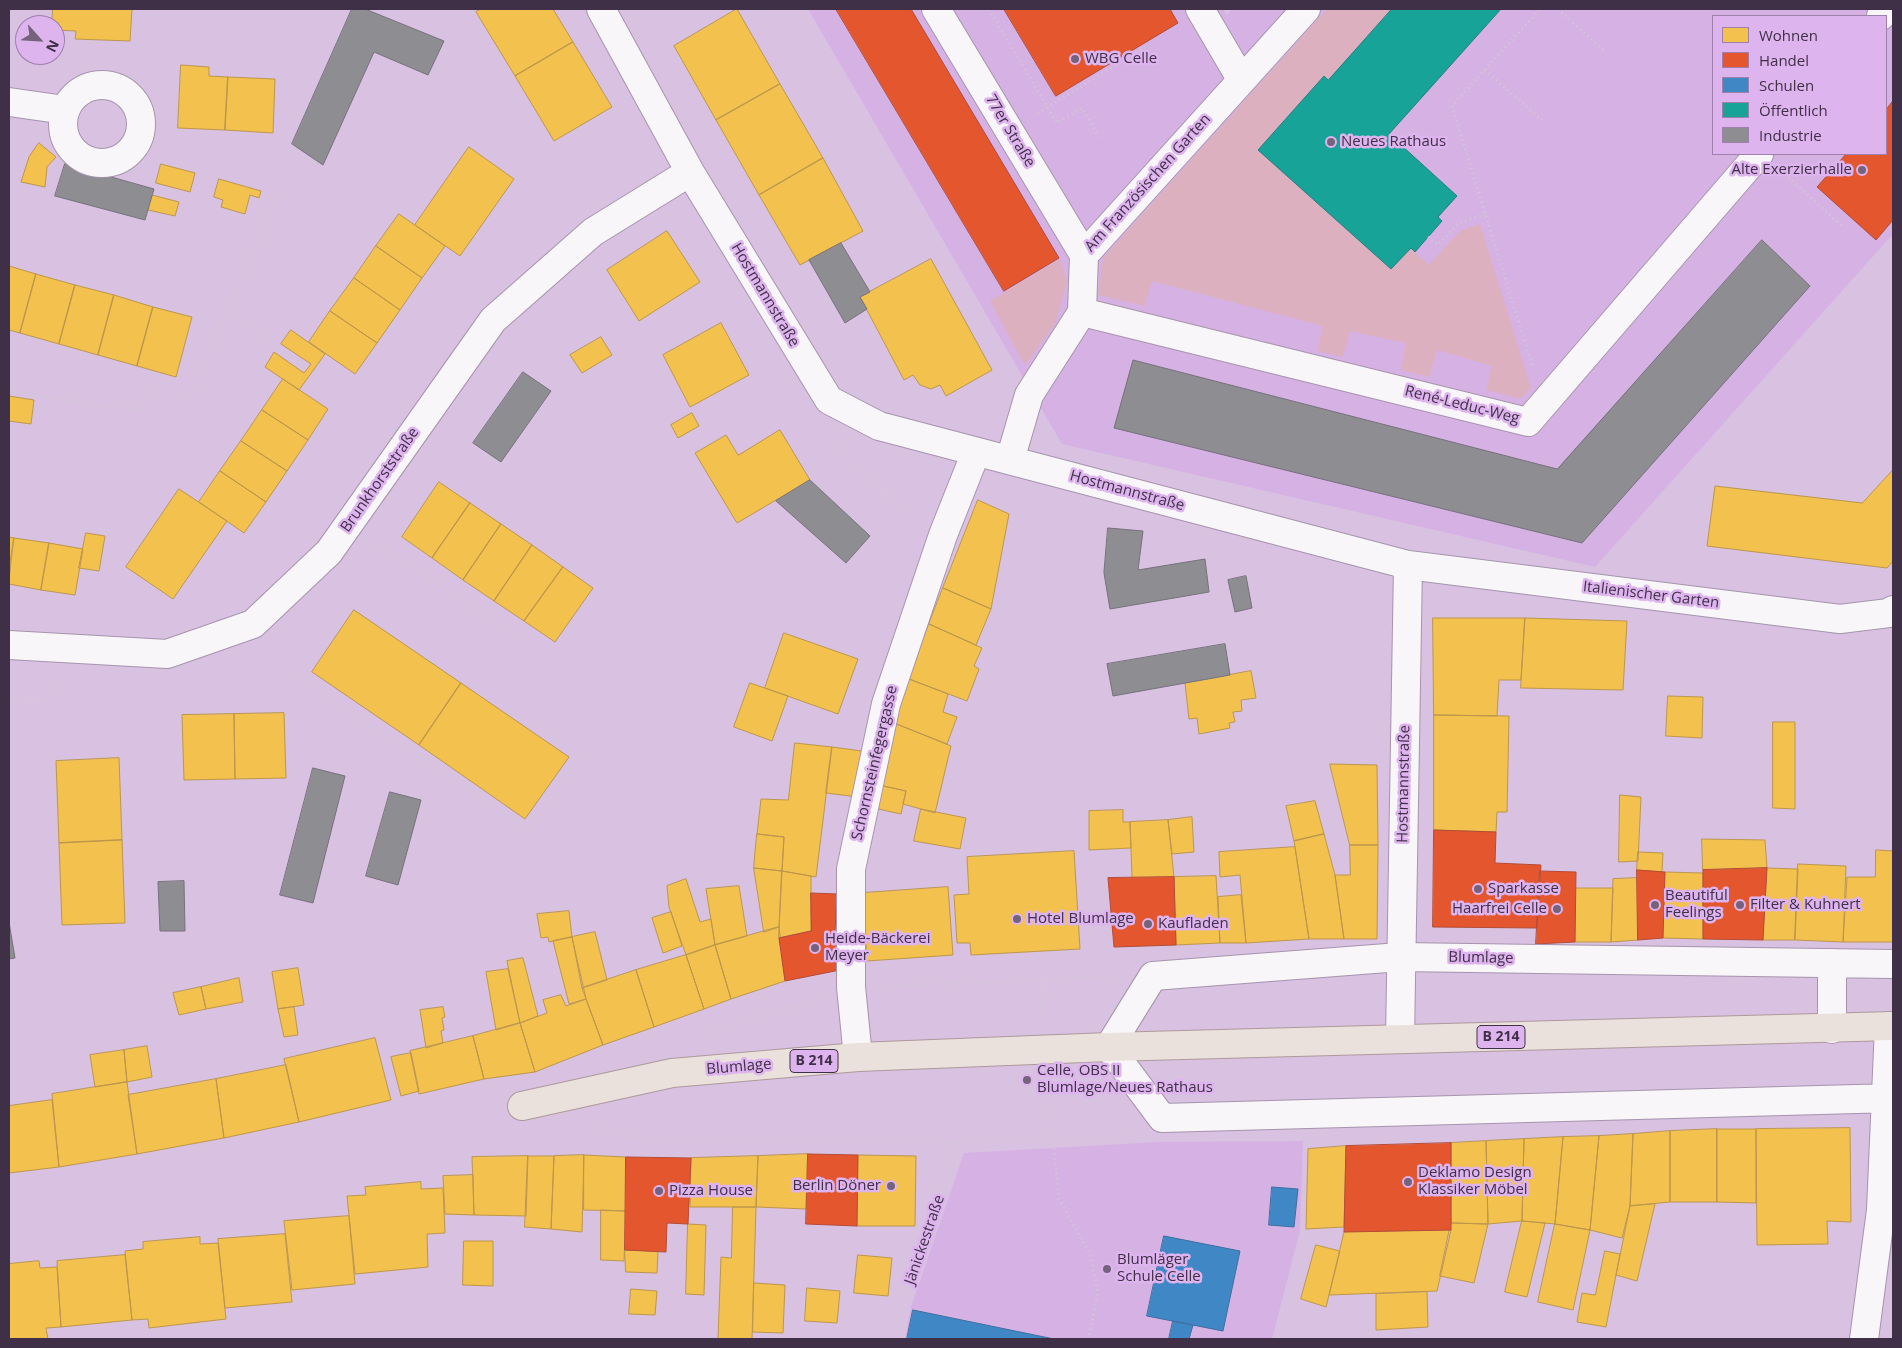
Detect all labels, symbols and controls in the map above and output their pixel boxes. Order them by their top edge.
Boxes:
north arrow [15,15,65,65]
legend [1712,15,1887,155]
text: Wohnen [1759,25,1818,45]
text: N [42,37,64,56]
place label: WBG Celle [1085,50,1157,68]
text: Handel [1759,50,1809,70]
marker: WBG Celle [1069,53,1081,65]
text: Schulen [1759,75,1814,95]
street label: 77er Straße [981,91,1039,171]
text: Öffentlich [1759,100,1828,120]
street label: Am Französischen Garten [1081,110,1215,256]
text: Industrie [1759,125,1822,145]
place label: Neues Rathaus [1341,133,1446,151]
marker: Neues Rathaus [1325,136,1337,148]
place label: Alte Exerzierhalle [1731,161,1852,179]
marker: Alte Exerzierhalle [1856,164,1868,176]
street label: Hostmannstraße [727,240,803,350]
street label: René-Leduc-Weg [1403,382,1521,428]
street label: Brunkhorststraße [337,424,423,536]
street label: Hostmannstraße [1068,467,1186,515]
street label: Italienischer Garten [1582,578,1720,612]
street label: Schornsteinfegergasse [848,684,902,842]
street label: Hostmannstraße [1394,725,1414,843]
place label: Sparkasse [1488,880,1559,898]
marker: Sparkasse [1472,883,1484,895]
place label: Beautiful Feelings [1665,887,1728,922]
place label: Filter & Kuhnert [1750,896,1861,914]
marker: Beautiful Feelings [1649,899,1661,911]
marker: Filter & Kuhnert [1734,899,1746,911]
place label: Haarfrei Celle [1452,900,1547,918]
marker: Haarfrei Celle [1551,903,1563,915]
place label: Hotel Blumlage [1027,910,1134,928]
marker: Hotel Blumlage [1011,913,1023,925]
place label: Kaufladen [1158,915,1229,933]
marker: Kaufladen [1142,918,1154,930]
place label: Heide-Bäckerei Meyer [825,930,931,965]
marker: Heide-Bäckerei Meyer [809,942,821,954]
street label: Blumlage [1448,948,1514,968]
road number: B 214 [1477,1026,1525,1048]
road number: B 214 [790,1050,838,1072]
street label: Blumlage [706,1055,772,1079]
place label: Celle, OBS II Blumlage/Neues Rathaus [1037,1062,1213,1097]
marker: Celle, OBS II Blumlage/Neues Rathaus [1021,1074,1033,1086]
place label: Deklamo Design Klassiker Möbel [1418,1164,1532,1199]
marker: Deklamo Design Klassiker Möbel [1402,1176,1414,1188]
place label: Berlin Döner [792,1177,881,1195]
marker: Berlin Döner [885,1180,897,1192]
place label: Pizza House [669,1182,753,1200]
marker: Pizza House [653,1185,665,1197]
street label: Jänickestraße [901,1193,949,1287]
place label: Blumläger Schule Celle [1117,1251,1201,1286]
marker: Blumläger Schule Celle [1101,1263,1113,1275]

